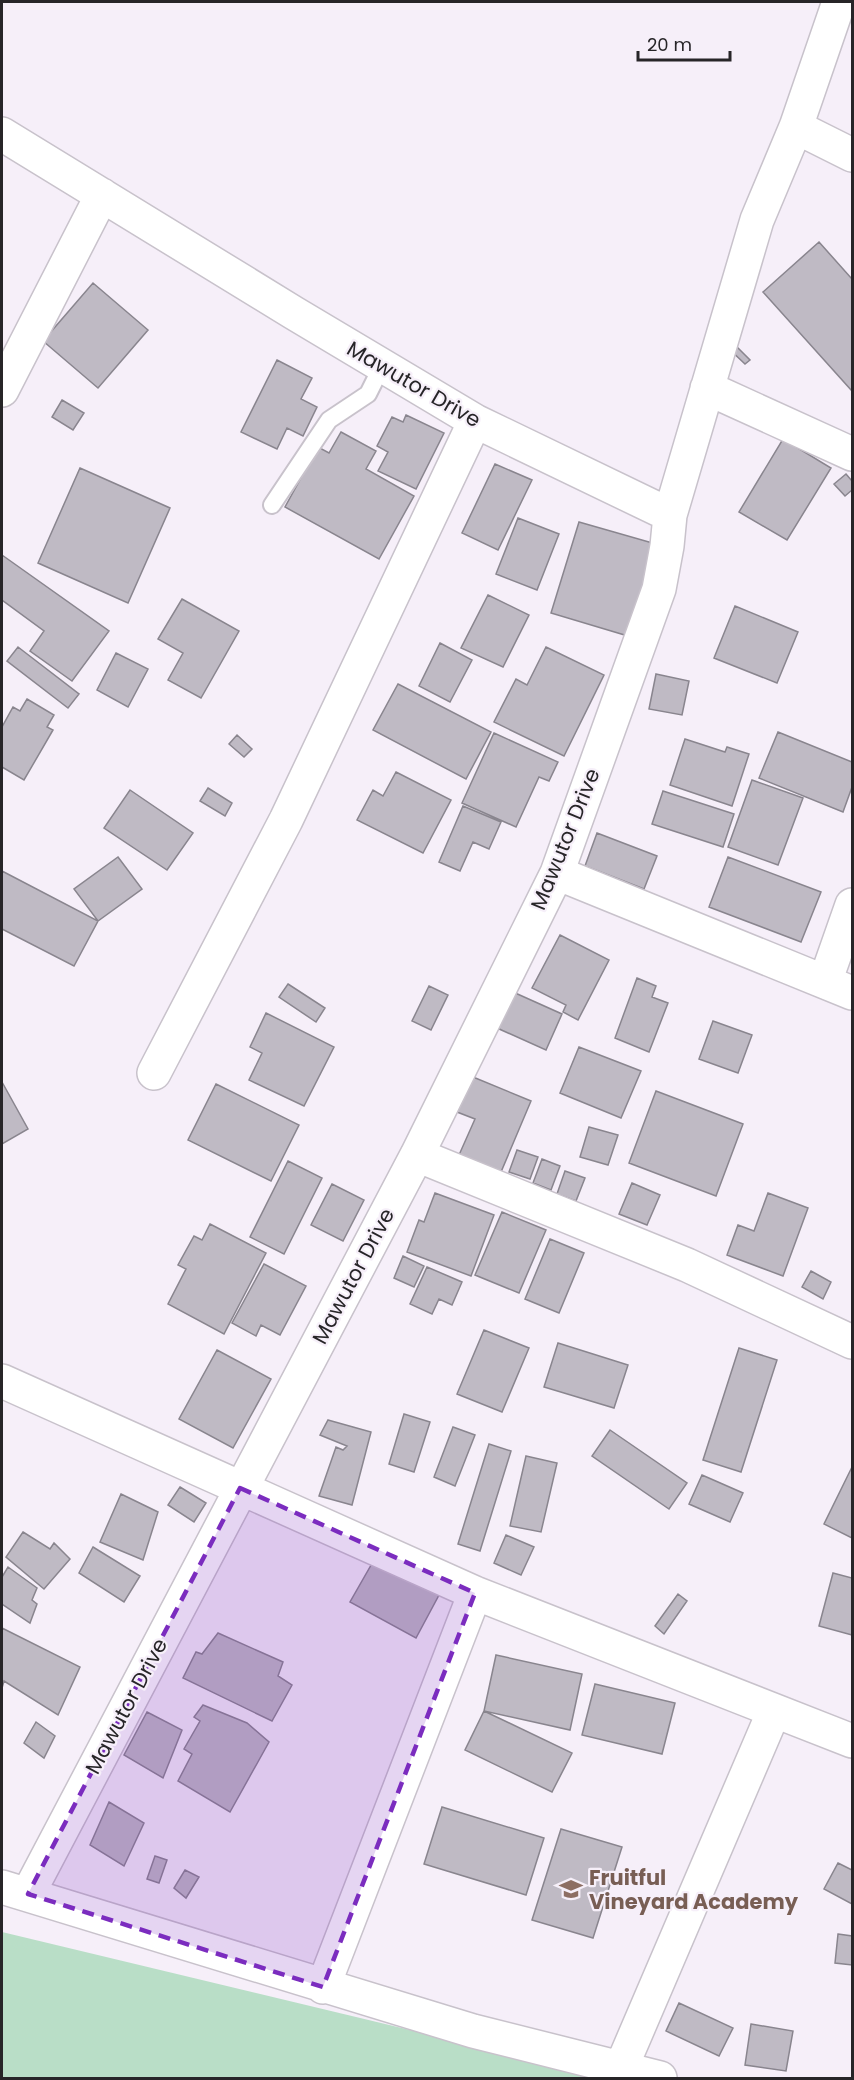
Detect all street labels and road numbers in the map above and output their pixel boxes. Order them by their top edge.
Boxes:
street label: Mawutor Drive [342,334,486,434]
street label: Mawutor Drive [523,764,607,914]
street label: Mawutor Drive [305,1203,401,1349]
street label: Mawutor Drive [78,1633,174,1779]

